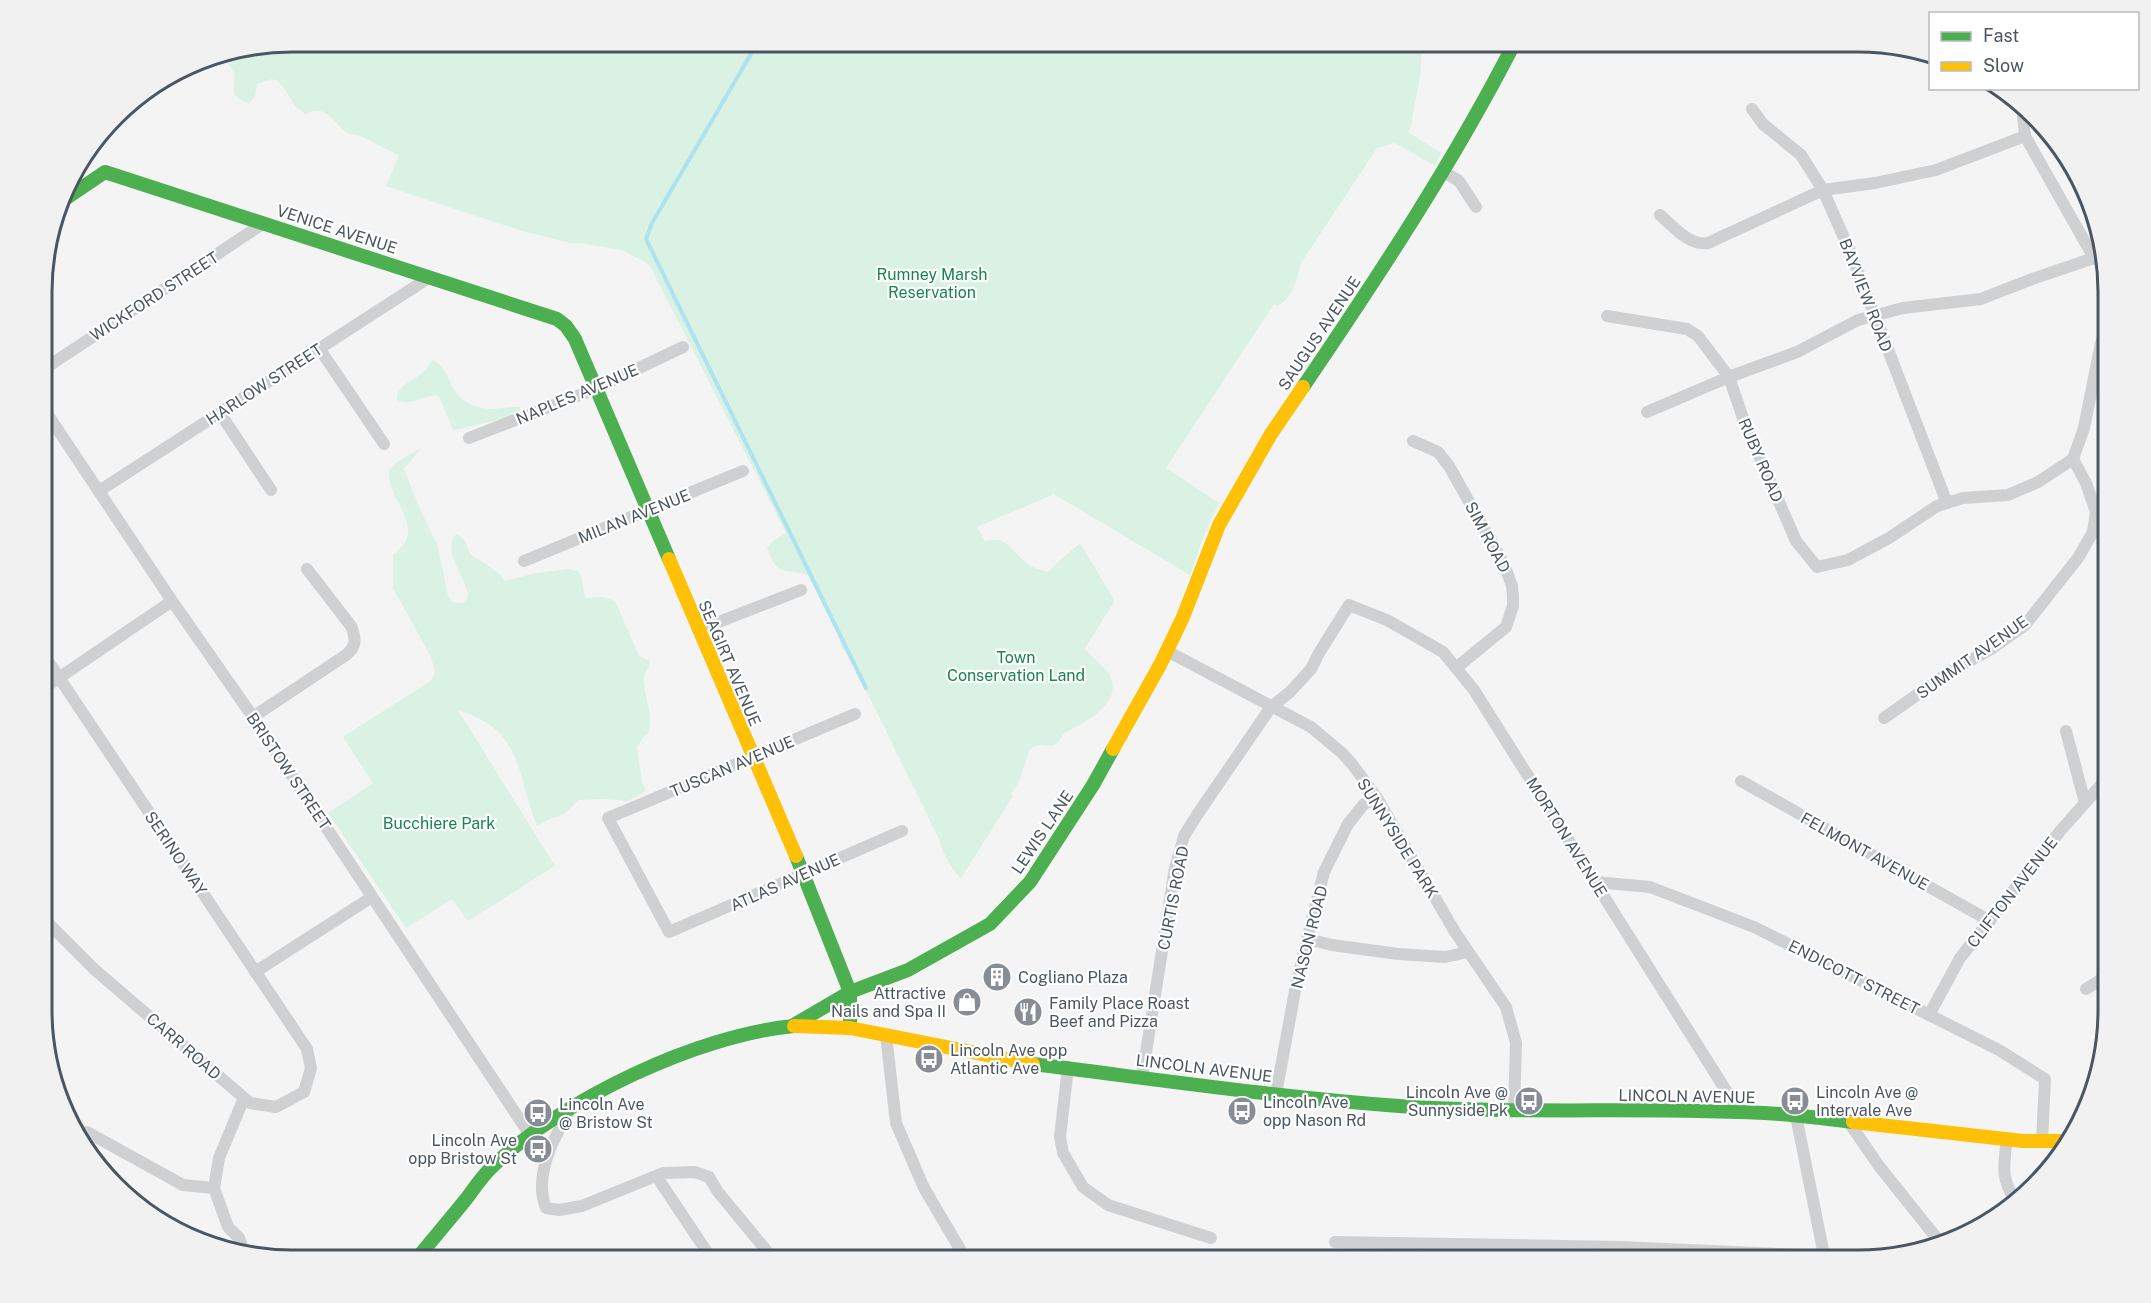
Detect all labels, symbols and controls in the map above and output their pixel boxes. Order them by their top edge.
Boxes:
legend [1929,12,2139,90]
text: Fast [1983,25,2019,46]
text: Slow [1983,55,2024,76]
street label: VENICE AVENUE [274,201,400,258]
street label: BAYVIEW ROAD [1835,236,1896,354]
street label: WICKFORD STREET [86,248,222,345]
park label: Rumney Marsh Reservation [877,265,988,302]
street label: SAUGUS AVENUE [1274,273,1365,394]
street label: HARLOW STREET [203,340,326,429]
street label: NAPLES AVENUE [513,360,641,429]
street label: RUBY ROAD [1734,415,1787,505]
street label: MILAN AVENUE [575,485,693,548]
street label: SIM ROAD [1461,499,1514,576]
street label: SEAGIRT AVENUE [694,597,765,729]
street label: SUMMIT AVENUE [1913,612,2032,703]
park label: Town Conservation Land [947,648,1085,685]
street label: BRISTOW STREET [242,709,335,834]
street label: TUSCAN AVENUE [667,732,797,801]
street label: MORTON AVENUE [1522,774,1611,900]
street label: SUNNYSIDE PARK [1353,775,1442,902]
street label: LEWIS LANE [1008,787,1077,878]
street label: SERINO WAY [141,808,211,899]
street label: FELMONT AVENUE [1797,808,1932,895]
park label: Bucchiere Park [383,814,495,833]
street label: CLIFTON AVENUE [1963,833,2062,951]
street label: CURTIS ROAD [1154,844,1193,952]
street label: ATLAS AVENUE [727,850,843,915]
street label: NASON ROAD [1287,884,1331,991]
street label: ENDICOTT STREET [1785,936,1923,1019]
building icon: Cogliano Plaza [981,961,1013,993]
place label: Cogliano Plaza [1018,968,1128,987]
place label: Attractive Nails and Spa II [831,984,946,1021]
shop icon: Attractive Nails and Spa II [951,986,983,1018]
place label: Family Place Roast Beef and Pizza [1049,994,1190,1031]
restaurant icon: Family Place Roast Beef and Pizza [1012,996,1044,1028]
street label: CARR ROAD [143,1009,225,1084]
place label: Lincoln Ave opp Atlantic Ave [950,1041,1067,1078]
bus stop icon: Lincoln Ave opp Atlantic Ave [913,1043,945,1075]
street label: LINCOLN AVENUE [1135,1051,1273,1086]
place label: Lincoln Ave @ Sunnyside Pk [1406,1083,1508,1120]
place label: Lincoln Ave @ Intervale Ave [1816,1083,1918,1120]
bus stop icon: Lincoln Ave @ Sunnyside Pk [1513,1085,1545,1117]
bus stop icon: Lincoln Ave @ Intervale Ave [1779,1085,1811,1117]
street label: LINCOLN AVENUE [1618,1086,1756,1107]
place label: Lincoln Ave opp Nason Rd [1263,1093,1366,1130]
place label: Lincoln Ave @ Bristow St [559,1095,653,1132]
bus stop icon: Lincoln Ave opp Nason Rd [1226,1095,1258,1127]
bus stop icon: Lincoln Ave @ Bristow St [522,1097,554,1129]
place label: Lincoln Ave opp Bristow St [408,1131,517,1168]
bus stop icon: Lincoln Ave opp Bristow St [522,1133,554,1165]

